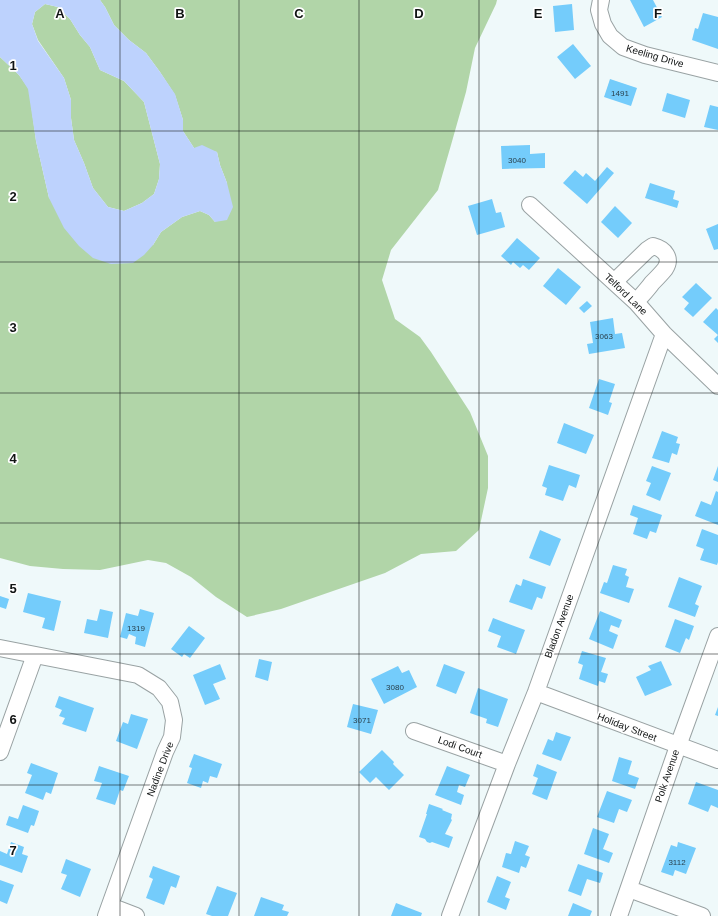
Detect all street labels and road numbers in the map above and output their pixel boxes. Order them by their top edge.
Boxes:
street label: Keeling Drive [625,43,686,70]
street label: Telford Lane [602,271,650,317]
street label: Bladon Avenue [542,592,576,659]
street label: Holiday Street [596,711,658,743]
street label: Lodi Court [436,734,484,760]
street label: Nadine Drive [145,740,176,798]
street label: Polk Avenue [653,748,681,804]

